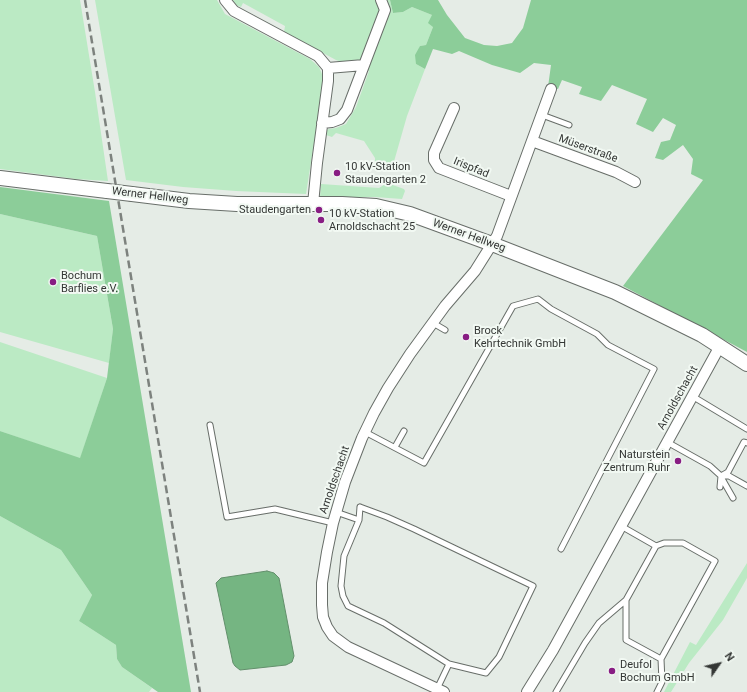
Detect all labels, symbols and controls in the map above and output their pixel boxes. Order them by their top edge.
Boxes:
street label: Müserstraße [557,132,619,166]
street label: Irispfad [451,155,491,181]
place label: 10 kV-Station Staudengarten 2 [345,160,426,186]
marker: 10 kV-Station Staudengarten 2 [332,168,342,178]
street label: Werner Hellweg [111,185,189,207]
place label: Staudengarten [239,203,311,217]
marker: Staudengarten [314,205,324,215]
place label: 10 kV-Station Arnoldschacht 25 [329,207,415,233]
marker: 10 kV-Station Arnoldschacht 25 [316,215,326,225]
street label: Werner Hellweg [431,217,507,255]
place label: Bochum Barflies e.V. [61,269,118,295]
marker: Bochum Barflies e.V. [48,277,58,287]
place label: Brock Kehrtechnik GmbH [474,324,566,350]
marker: Brock Kehrtechnik GmbH [461,332,471,342]
street label: Arnoldschacht [655,364,701,432]
street label: Arnoldschacht [317,444,353,516]
place label: Naturstein Zentrum Ruhr [603,448,670,474]
marker: Naturstein Zentrum Ruhr [673,456,683,466]
north arrow [699,644,739,684]
text: N [722,650,737,664]
place label: Deufol Bochum GmbH [620,658,695,684]
marker: Deufol Bochum GmbH [607,666,617,676]

